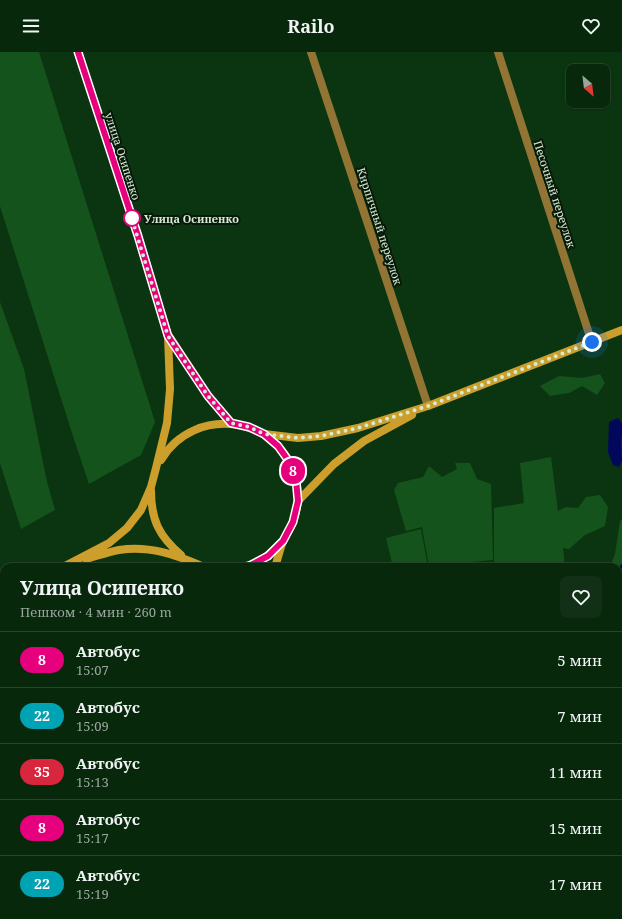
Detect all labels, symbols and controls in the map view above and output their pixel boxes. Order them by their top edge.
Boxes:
text: Railo [287,14,335,38]
icon: menu [20,15,42,37]
icon: heart [580,15,602,37]
north arrow [566,64,610,108]
map controls [566,64,610,108]
street label: улица Осипенко [102,110,144,202]
street label: Песочный переулок [531,138,580,250]
street label: Кирпичный переулок [354,165,406,287]
marker: Улица Осипенко [123,209,141,227]
place label: Улица Осипенко [144,211,239,226]
your location [582,332,602,352]
line badge: 8 [280,458,306,484]
text: 8 [289,461,297,480]
text: Улица Осипенко [20,575,184,601]
button: heart [560,576,602,618]
text: Пешком · 4 мин · 260 m [20,603,172,621]
text: Автобус [76,641,140,661]
text: 8 [38,650,46,669]
text: 5 мин [557,650,602,670]
text: 15:07 [76,661,109,679]
text: Автобус [76,697,140,717]
text: 22 [34,706,50,725]
text: 7 мин [557,706,602,726]
text: 15:09 [76,717,109,735]
text: Автобус [76,753,140,773]
text: 35 [34,762,50,781]
text: 11 мин [549,762,602,782]
text: 15:13 [76,773,109,791]
text: Автобус [76,809,140,829]
text: 8 [38,818,46,837]
text: 15 мин [549,818,602,838]
text: 15:17 [76,829,109,847]
text: Автобус [76,865,140,885]
text: 22 [34,874,50,893]
text: 17 мин [549,874,602,894]
text: 15:19 [76,885,109,903]

